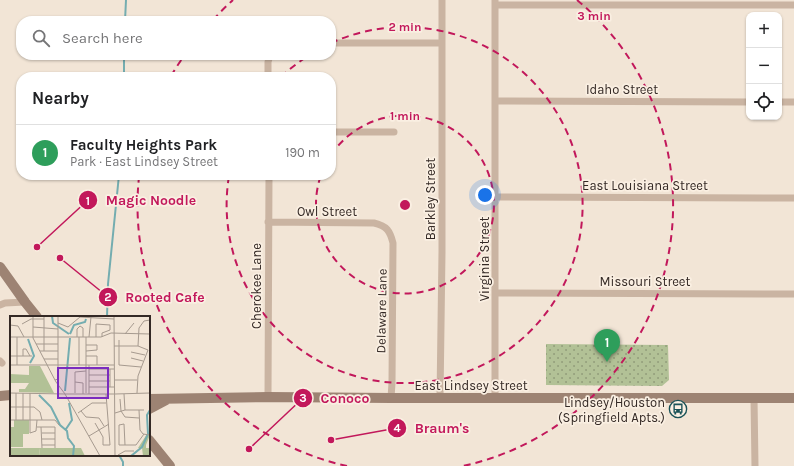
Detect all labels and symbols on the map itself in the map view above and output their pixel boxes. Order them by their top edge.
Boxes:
text: 3 min [577,9,611,23]
text: 2 min [388,20,422,34]
street label: Idaho Street [586,82,658,97]
text: 1 min [390,109,420,123]
street label: Barkley Street [423,158,438,240]
street label: East Louisiana Street [582,178,708,193]
your location [475,185,495,205]
callout: Magic Noodle [78,187,204,213]
text: Magic Noodle [106,192,196,209]
text: 1 [86,194,90,208]
centre of rings [398,198,412,212]
street label: Owl Street [297,204,357,219]
street label: Virginia Street [477,217,492,301]
street label: Cherokee Lane [249,243,264,329]
street label: Delaware Lane [373,268,390,354]
street label: Missouri Street [600,274,691,289]
callout: Rooted Cafe [98,284,213,310]
text: Rooted Cafe [125,289,205,306]
text: 2 [104,290,112,304]
inset map [10,316,150,456]
pin: 1 [594,329,620,362]
street label: East Lindsey Street [414,378,528,393]
callout: Conoco [293,385,377,411]
text: Conoco [321,390,369,407]
text: 3 [299,391,307,405]
place label: Lindsey/Houston (Springfield Apts.) [558,395,665,425]
bus stop icon: Lindsey/Houston (Springfield Apts.) [668,399,688,419]
callout: Braum's [387,415,478,441]
text: Braum's [415,420,469,437]
text: 4 [393,421,401,435]

